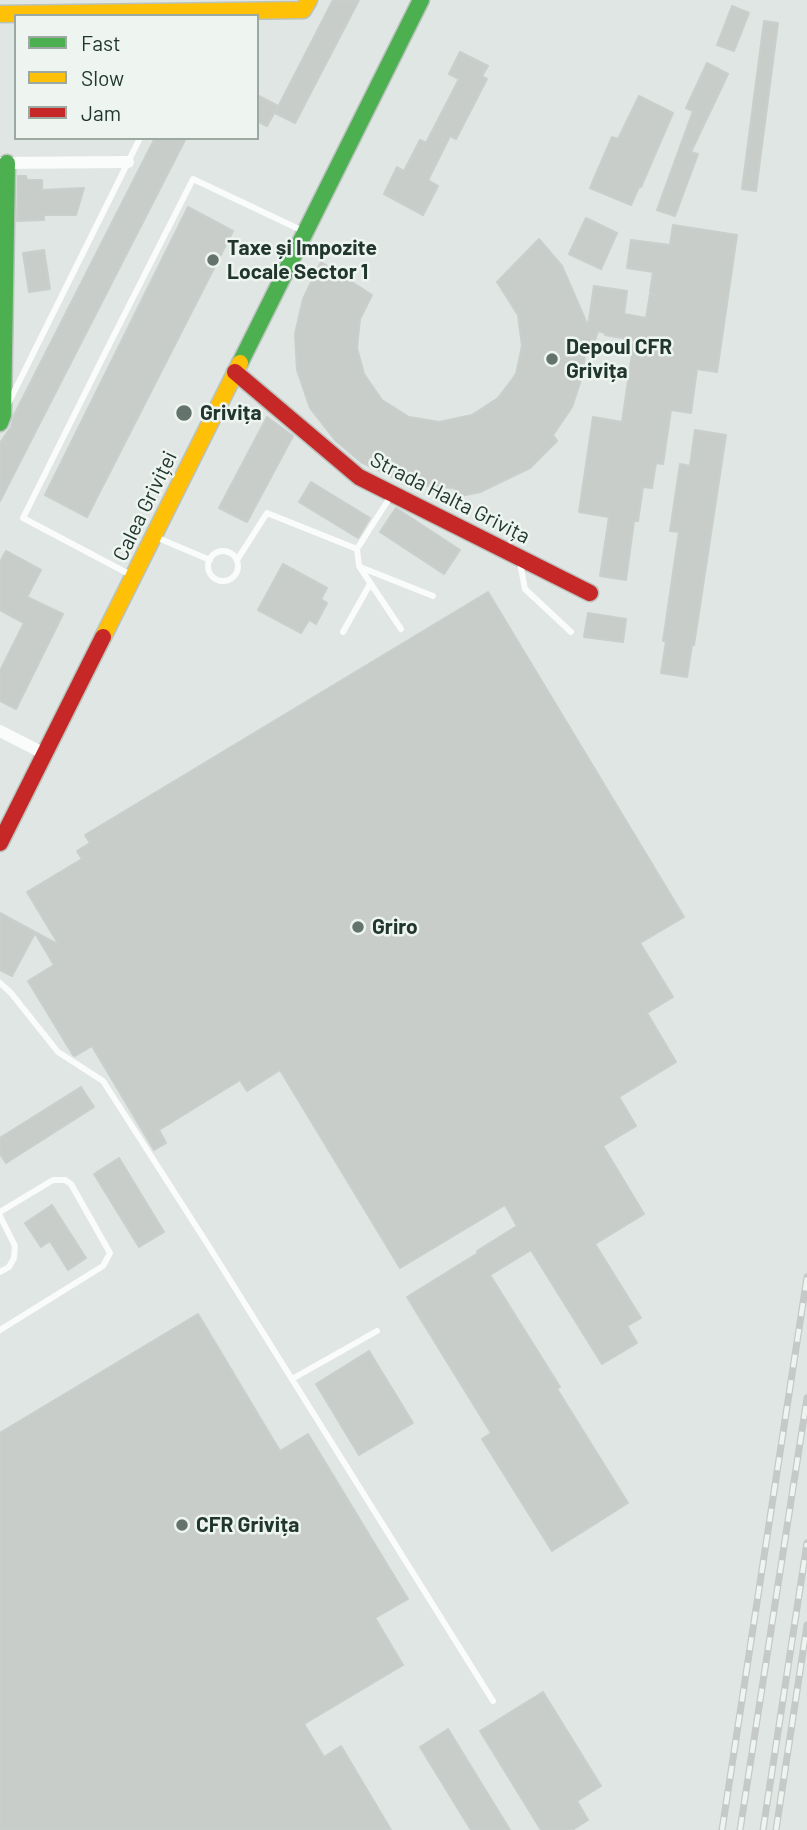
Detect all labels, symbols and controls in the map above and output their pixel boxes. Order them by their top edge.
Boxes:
legend [14,14,259,140]
text: Fast [81,30,121,55]
text: Slow [81,65,124,90]
text: Jam [81,100,121,125]
place label: Taxe și Impozite Locale Sector 1 [227,235,377,285]
marker: Taxe și Impozite Locale Sector 1 [205,252,221,268]
place label: Depoul CFR Grivița [566,334,672,384]
marker: Depoul CFR Grivița [544,351,560,367]
place label: Grivița [200,400,262,426]
marker: Grivița [174,403,194,423]
street label: Calea Griviței [108,447,182,565]
street label: Strada Halta Grivița [366,447,534,549]
place label: Griro [372,914,418,940]
marker: Griro [350,919,366,935]
place label: CFR Grivița [196,1512,299,1538]
marker: CFR Grivița [174,1517,190,1533]

